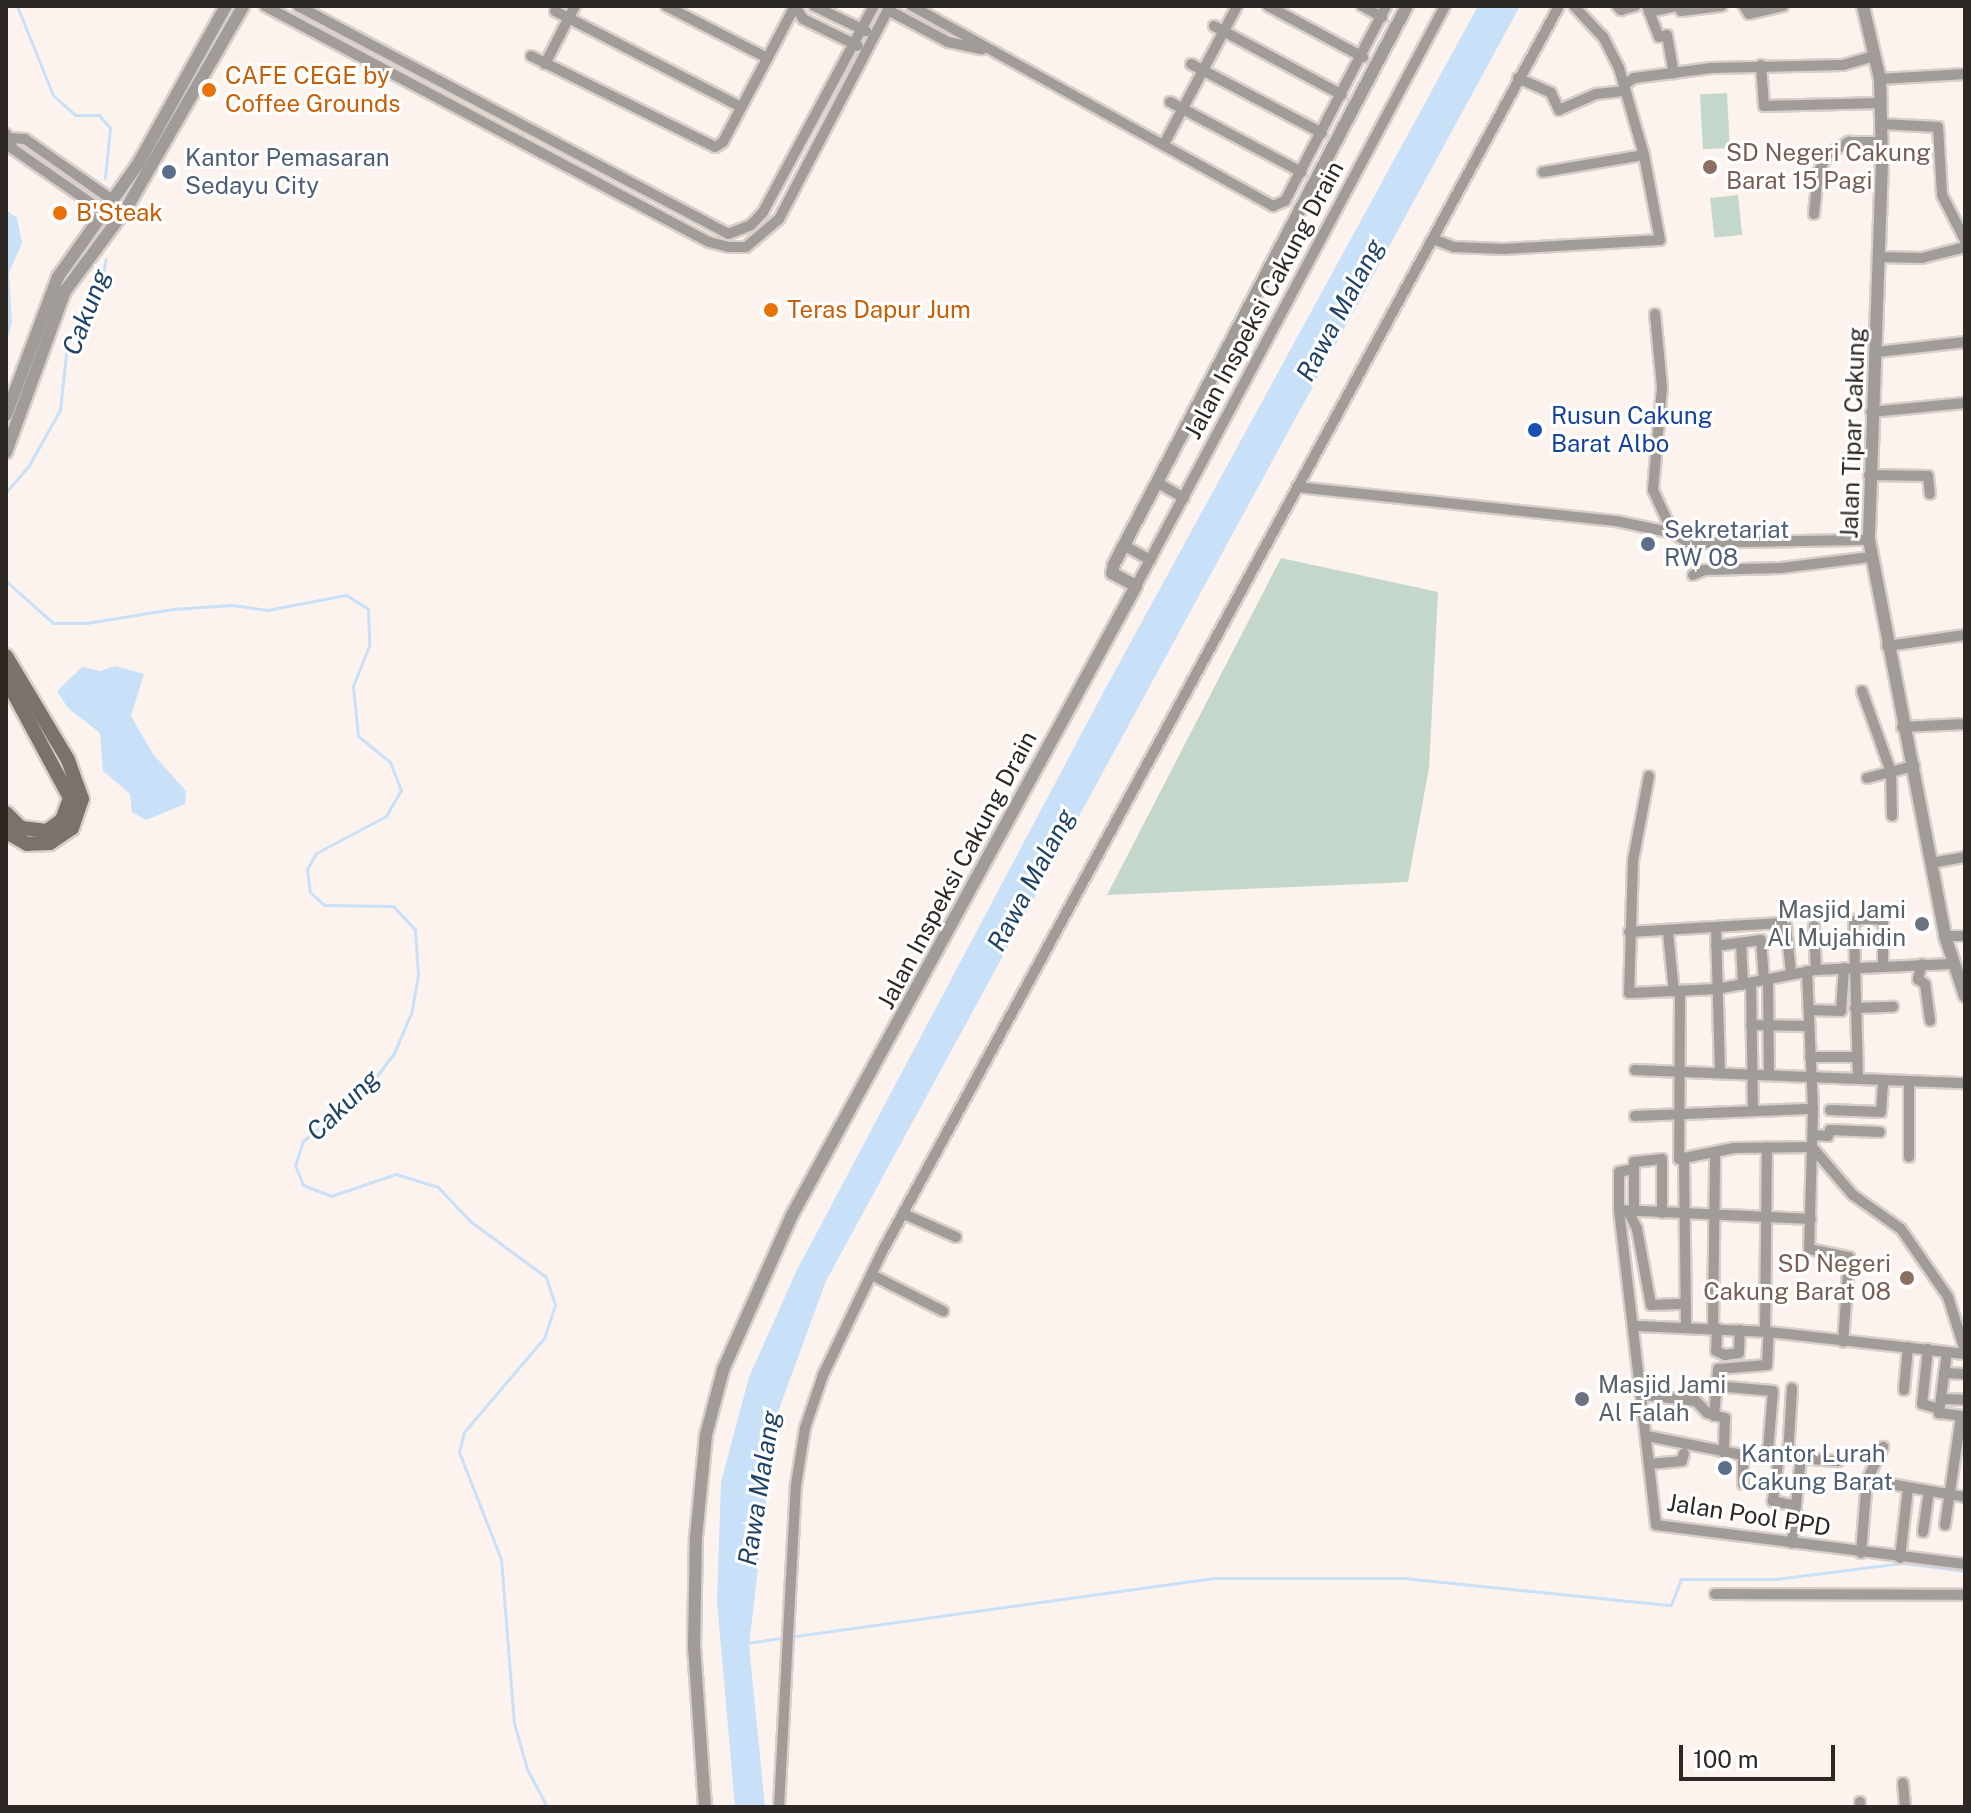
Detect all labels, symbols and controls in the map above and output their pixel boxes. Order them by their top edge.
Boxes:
place label: CAFE CEGE by Coffee Grounds [225,62,401,118]
marker: CAFE CEGE by Coffee Grounds [200,81,218,99]
place label: SD Negeri Cakung Barat 15 Pagi [1726,139,1931,195]
place label: Kantor Pemasaran Sedayu City [185,144,390,200]
street label: Jalan Inspeksi Cakung Drain [1178,156,1350,444]
marker: SD Negeri Cakung Barat 15 Pagi [1701,158,1719,176]
marker: Kantor Pemasaran Sedayu City [160,163,178,181]
place label: B'Steak [76,199,163,227]
marker: B'Steak [51,204,69,222]
water label: Rawa Malang [1289,234,1391,386]
water label: Cakung [55,265,117,359]
place label: Teras Dapur Jum [787,296,971,324]
marker: Teras Dapur Jum [762,301,780,319]
street label: Jalan Tipar Cakung [1835,327,1871,539]
place label: Rusun Cakung Barat Albo [1551,402,1713,458]
marker: Rusun Cakung Barat Albo [1526,421,1544,439]
place label: Sekretariat RW 08 [1664,516,1789,572]
marker: Sekretariat RW 08 [1639,535,1657,553]
street label: Jalan Inspeksi Cakung Drain [871,726,1043,1014]
water label: Rawa Malang [980,804,1082,956]
place label: Masjid Jami Al Mujahidin [1767,896,1906,952]
marker: Masjid Jami Al Mujahidin [1913,915,1931,933]
water label: Cakung [300,1063,386,1147]
place label: SD Negeri Cakung Barat 08 [1703,1250,1891,1306]
marker: SD Negeri Cakung Barat 08 [1898,1269,1916,1287]
place label: Masjid Jami Al Falah [1598,1371,1726,1427]
marker: Masjid Jami Al Falah [1573,1390,1591,1408]
water label: Rawa Malang [731,1408,787,1568]
place label: Kantor Lurah Cakung Barat [1741,1440,1893,1496]
marker: Kantor Lurah Cakung Barat [1716,1459,1734,1477]
street label: Jalan Pool PPD [1665,1488,1833,1542]
scale bar [1683,1729,1839,1779]
text: 100 m [1693,1745,1759,1773]

